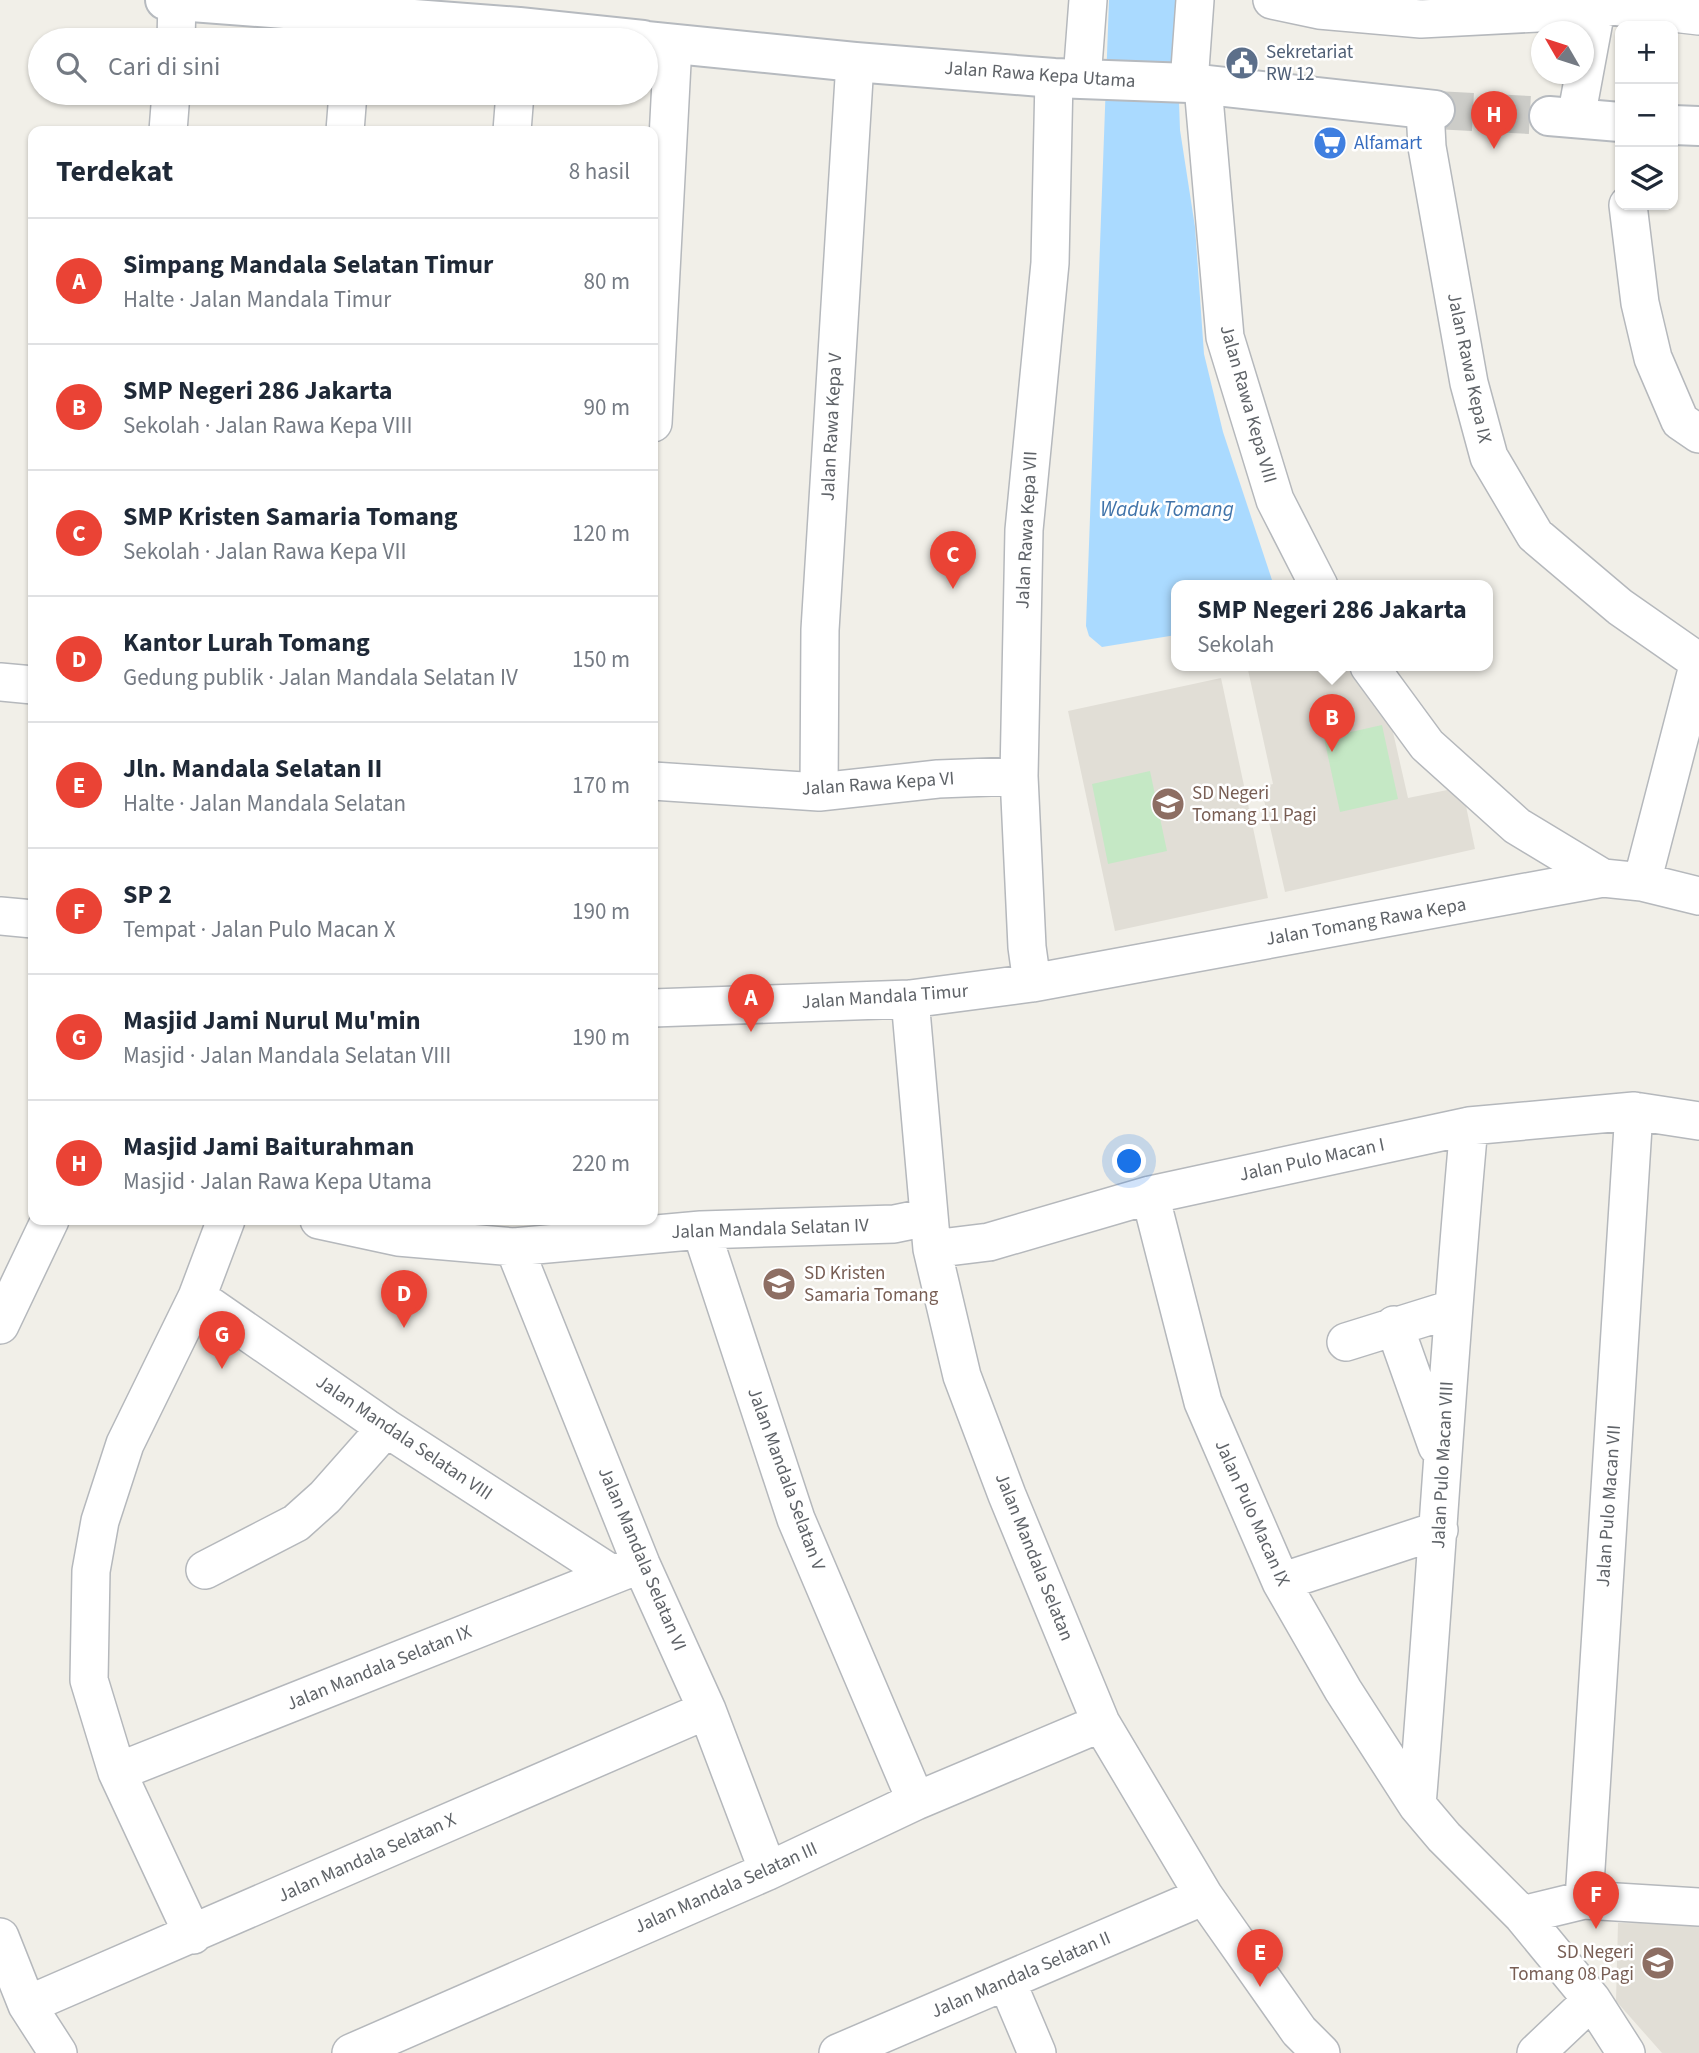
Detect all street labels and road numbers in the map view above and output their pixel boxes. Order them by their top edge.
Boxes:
street label: Jalan Rawa Kepa Utama [944,55,1136,95]
street label: Jalan Rawa Kepa IX [1440,290,1498,446]
street label: Jalan Rawa Kepa VIII [1213,322,1283,486]
street label: Jalan Rawa Kepa V [815,352,849,502]
street label: Jalan Rawa Kepa VII [1009,450,1045,610]
street label: Jalan Rawa Kepa VI [801,765,955,803]
street label: Jalan Tomang Rawa Kepa [1264,891,1468,953]
street label: Jalan Mandala Timur [801,978,970,1016]
street label: Jalan Pulo Macan I [1237,1131,1387,1189]
street label: Jalan Mandala Selatan IV [671,1212,869,1246]
street label: Jalan Mandala Selatan VIII [310,1369,498,1507]
street label: Jalan Pulo Macan VIII [1425,1381,1461,1549]
street label: Jalan Mandala Selatan V [740,1384,832,1574]
street label: Jalan Pulo Macan VII [1590,1424,1628,1588]
street label: Jalan Pulo Macan IX [1208,1435,1297,1591]
street label: Jalan Mandala Selatan VI [591,1463,693,1655]
street label: Jalan Mandala Selatan [988,1469,1080,1645]
street label: Jalan Mandala Selatan IX [282,1618,476,1718]
street label: Jalan Mandala Selatan X [273,1806,461,1910]
street label: Jalan Mandala Selatan III [630,1835,822,1941]
street label: Jalan Mandala Selatan II [927,1925,1115,2025]

